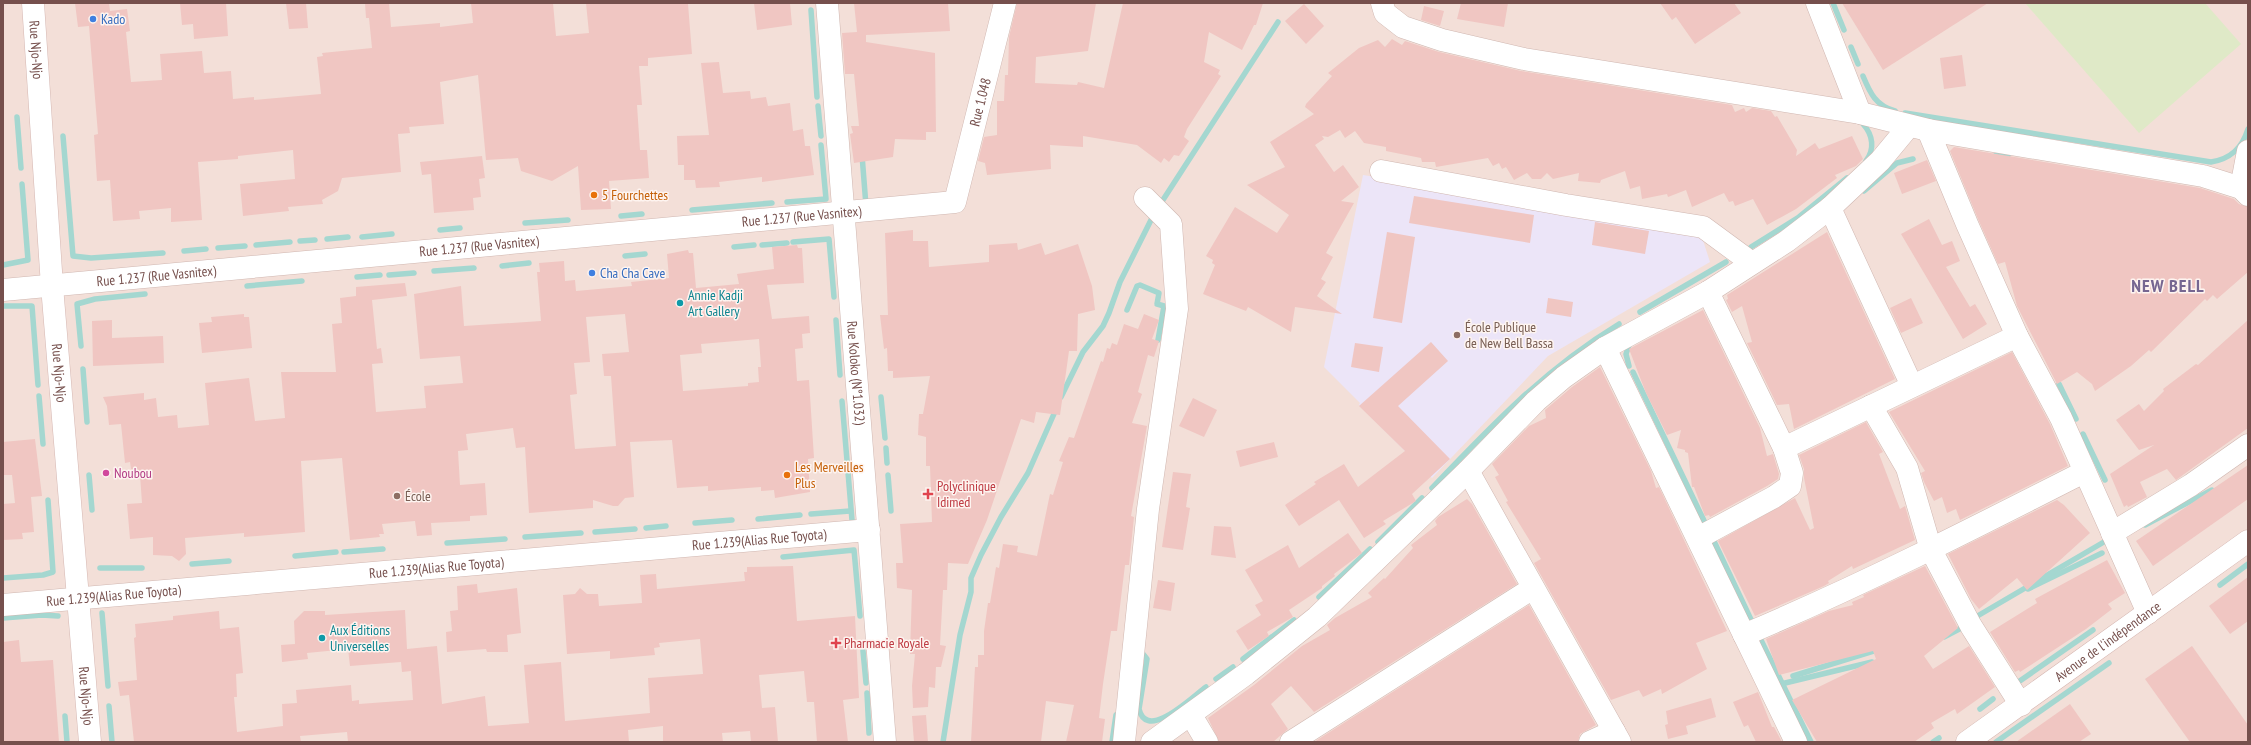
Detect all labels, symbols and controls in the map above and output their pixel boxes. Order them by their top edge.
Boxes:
place label: Kado [101,10,125,28]
marker: Kado [88,14,98,24]
street label: Rue Njo-Njo [25,20,47,80]
street label: Rue 1.048 [965,76,995,128]
place label: 5 Fourchettes [602,186,668,204]
marker: 5 Fourchettes [589,190,599,200]
street label: Rue 1.237 (Rue Vasnitex) [741,202,863,231]
street label: Rue 1.237 (Rue Vasnitex) [418,231,540,260]
street label: Rue 1.237 (Rue Vasnitex) [96,261,218,290]
place label: Cha Cha Cave [600,264,666,282]
marker: Cha Cha Cave [587,268,597,278]
district label: NEW BELL [2131,274,2205,297]
place label: Annie Kadji Art Gallery [688,286,743,320]
marker: Annie Kadji Art Gallery [675,298,685,308]
place label: École Publique de New Bell Bassa [1465,318,1553,352]
street label: Rue Koloko (N°1.032) [843,320,869,426]
marker: École Publique de New Bell Bassa [1452,330,1462,340]
street label: Rue Njo-Njo [48,343,71,403]
place label: Les Merveilles Plus [795,458,864,492]
place label: Noubou [114,464,152,482]
marker: Noubou [101,468,111,478]
marker: Les Merveilles Plus [782,470,792,480]
place label: Polyclinique Idimed [937,477,996,511]
place label: École [405,487,431,505]
marker: Polyclinique Idimed [922,488,934,500]
marker: École [392,491,402,501]
street label: Rue 1.239(Alias Rue Toyota) [691,525,828,554]
street label: Rue 1.239(Alias Rue Toyota) [368,553,505,582]
street label: Rue 1.239(Alias Rue Toyota) [46,581,182,610]
street label: Avenue de l'indépendance [2051,597,2165,685]
place label: Aux Éditions Universelles [330,621,390,655]
marker: Aux Éditions Universelles [317,633,327,643]
place label: Pharmacie Royale [844,634,930,652]
marker: Pharmacie Royale [831,638,841,648]
street label: Rue Njo-Njo [75,666,98,726]

